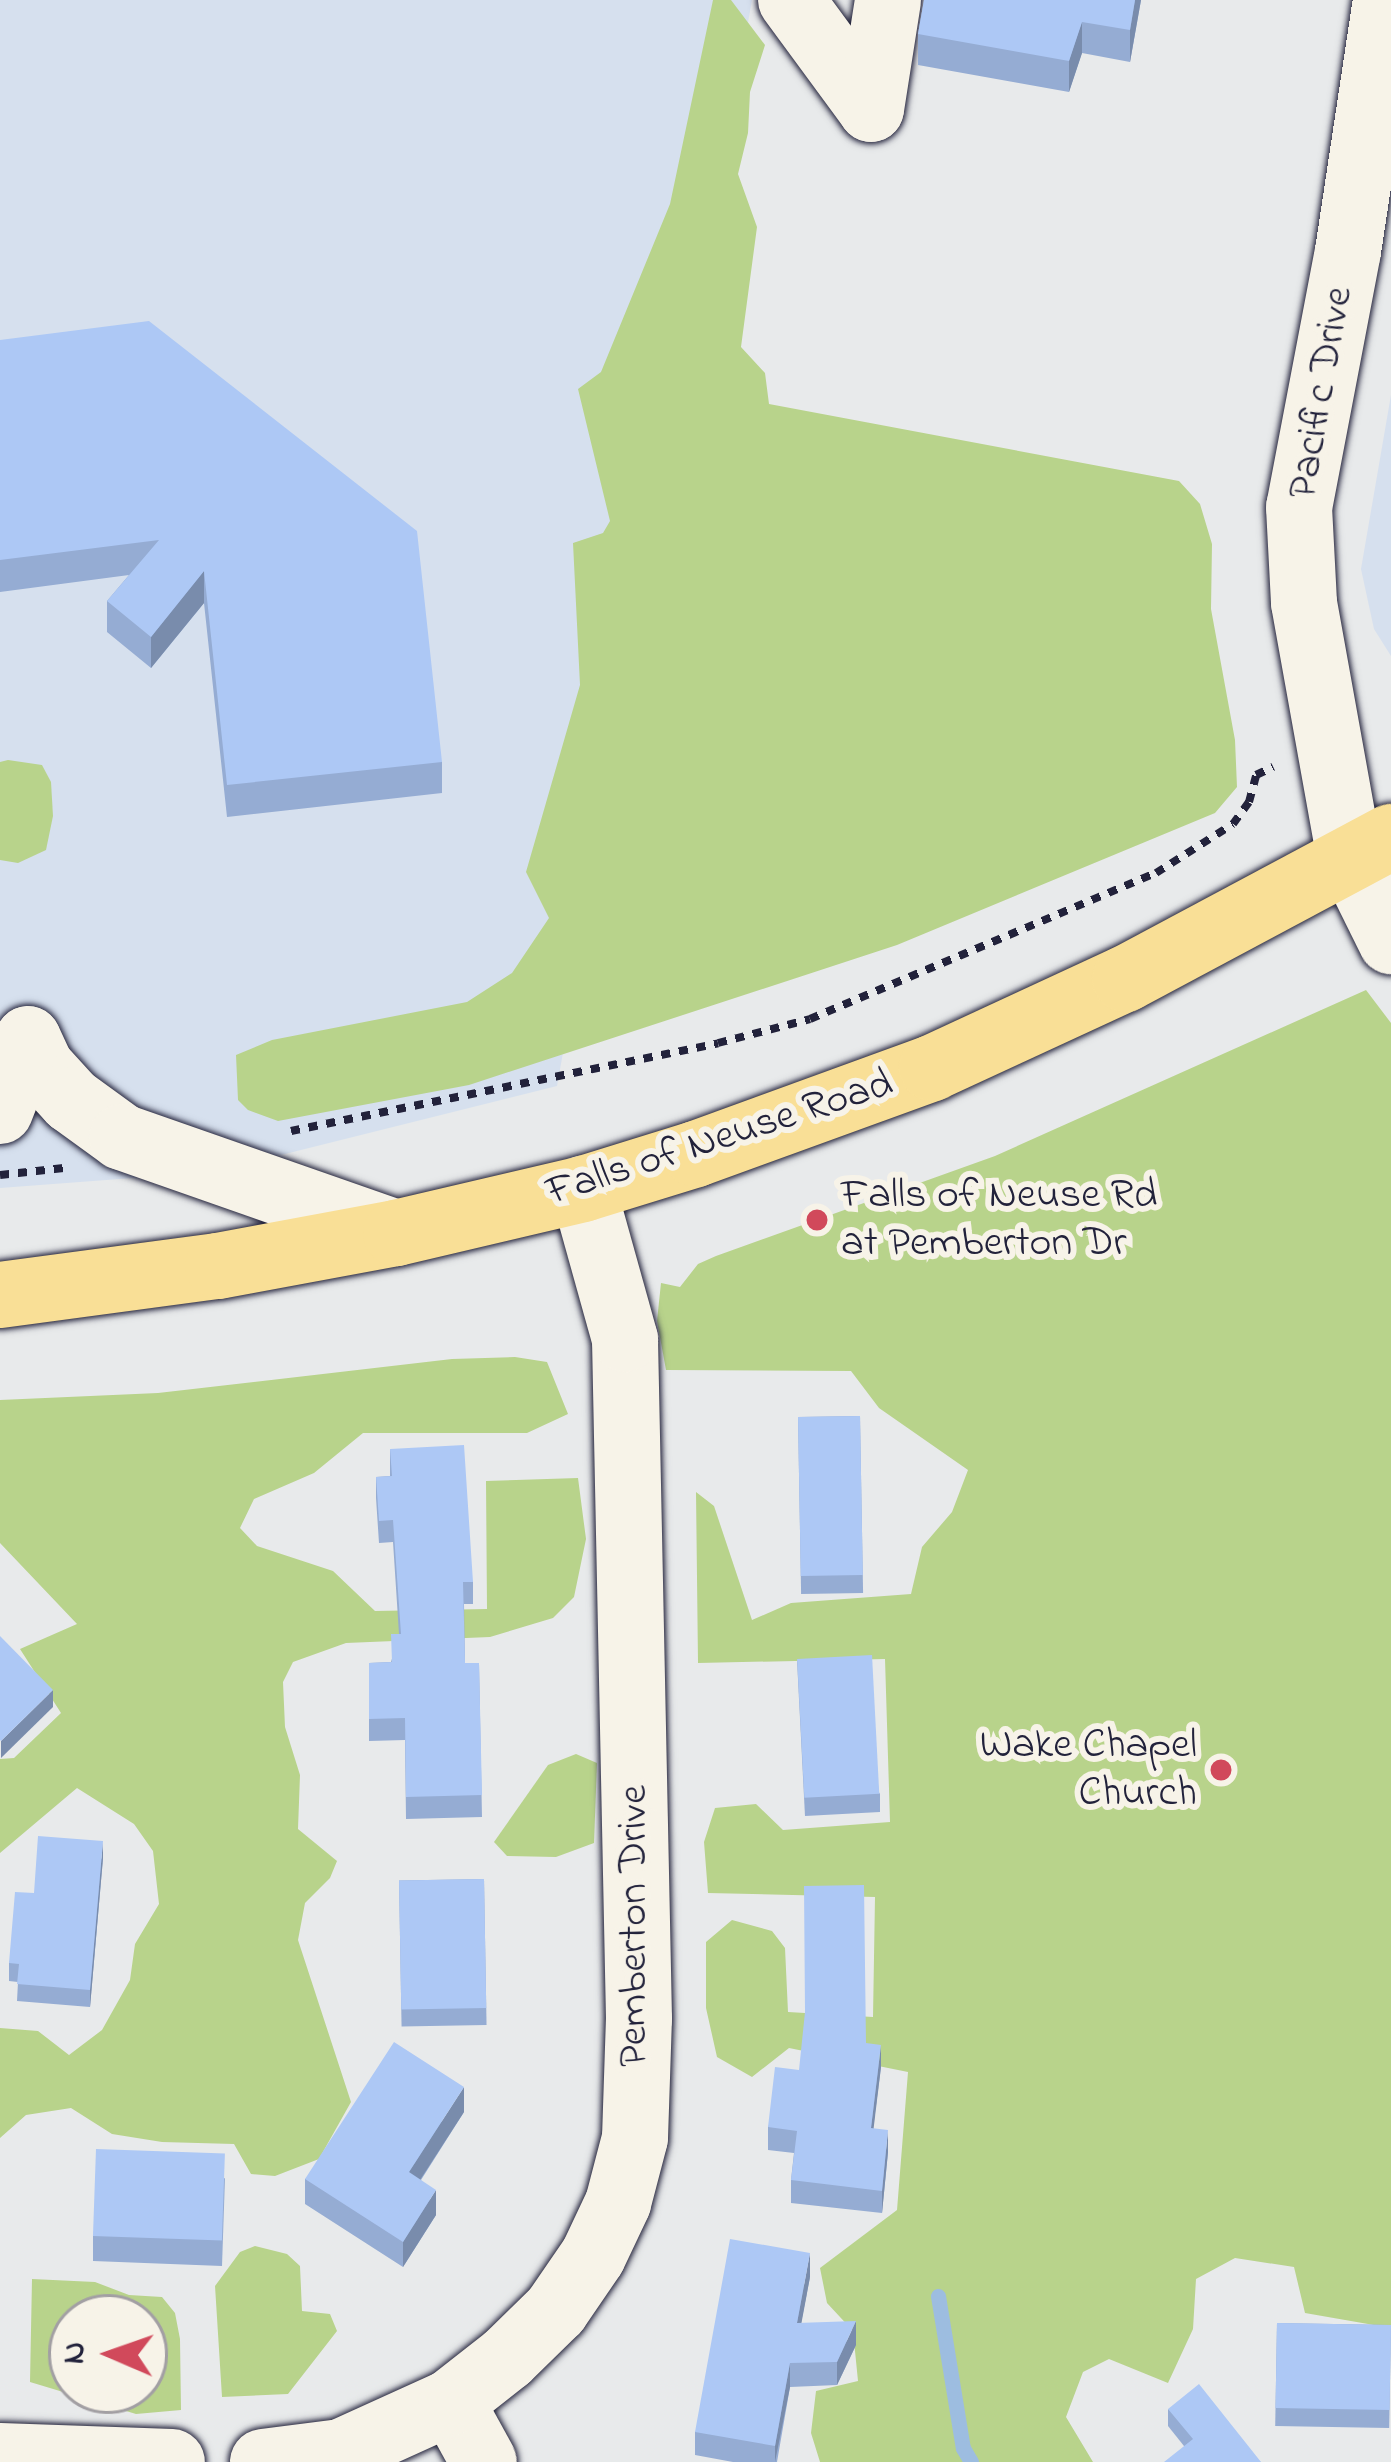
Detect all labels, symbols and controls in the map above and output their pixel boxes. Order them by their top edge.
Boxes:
street label: Pacific Drive [1279,283,1365,503]
street label: Falls of Neuse Road [541,1059,899,1219]
place label: Falls of Neuse Rd at Pemberton Dr [841,1171,1157,1270]
marker: Falls of Neuse Rd at Pemberton Dr [804,1207,830,1233]
place label: Wake Chapel Church [980,1721,1197,1820]
marker: Wake Chapel Church [1208,1757,1234,1783]
street label: Pemberton Drive [610,1785,660,2067]
north arrow [48,2294,168,2414]
text: N [51,2341,99,2365]

